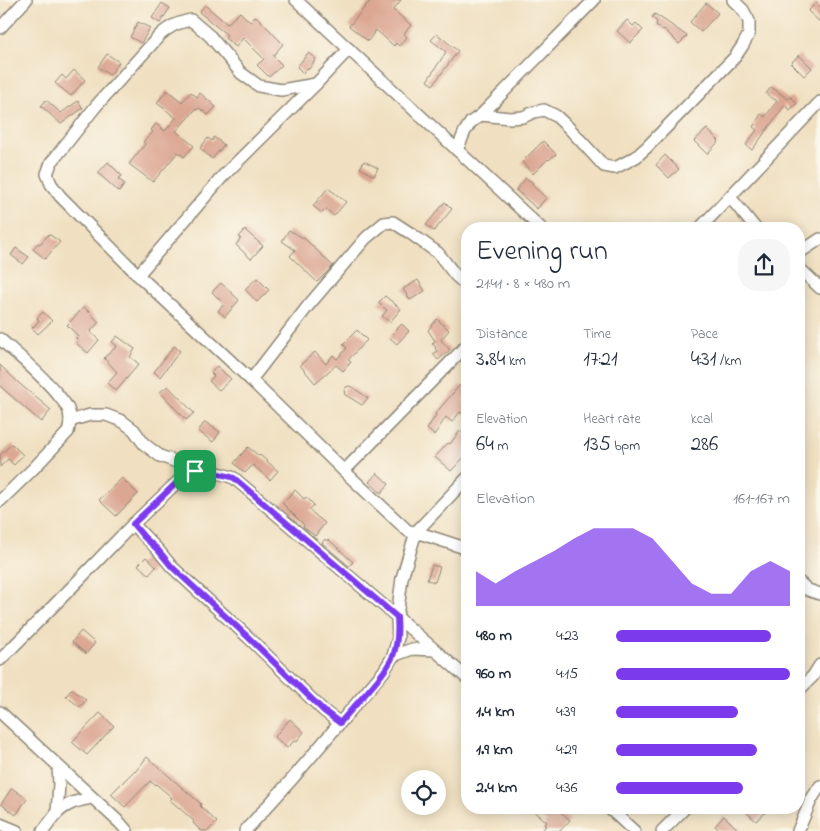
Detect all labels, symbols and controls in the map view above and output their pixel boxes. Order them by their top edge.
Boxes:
text: Evening run [476,232,608,273]
button: share [738,239,790,291]
text: 21:41 · 8 × 480 m [476,272,570,296]
text: Distance [476,324,528,345]
text: Time [583,324,611,345]
text: Pace [691,324,718,345]
text: 3.84 [476,345,505,375]
text: 17:21 [583,345,618,375]
text: 4:31 [691,345,716,375]
text: km [505,351,526,372]
text: /km [716,351,741,372]
text: Elevation [476,409,527,430]
text: Heart rate [583,409,641,430]
text: kcal [691,409,713,430]
text: 64 [476,430,494,460]
text: 135 [583,430,611,460]
text: 286 [691,430,718,460]
text: m [494,436,508,457]
text: bpm [611,436,640,457]
pin [174,450,216,492]
icon: arrive [181,457,209,485]
text: Elevation [476,487,535,511]
text: 161–167 m [733,487,790,511]
text: 480 m [476,624,512,648]
text: 4:23 [556,624,579,648]
text: 960 m [476,662,511,686]
text: 4:15 [556,662,578,686]
text: 1.4 km [476,700,514,724]
text: 4:39 [556,700,575,724]
text: 1.9 km [476,738,513,762]
text: 4:29 [556,738,577,762]
map controls [401,770,446,815]
button: locate [401,770,446,815]
text: 2.4 km [476,776,517,800]
text: 4:36 [556,776,578,800]

